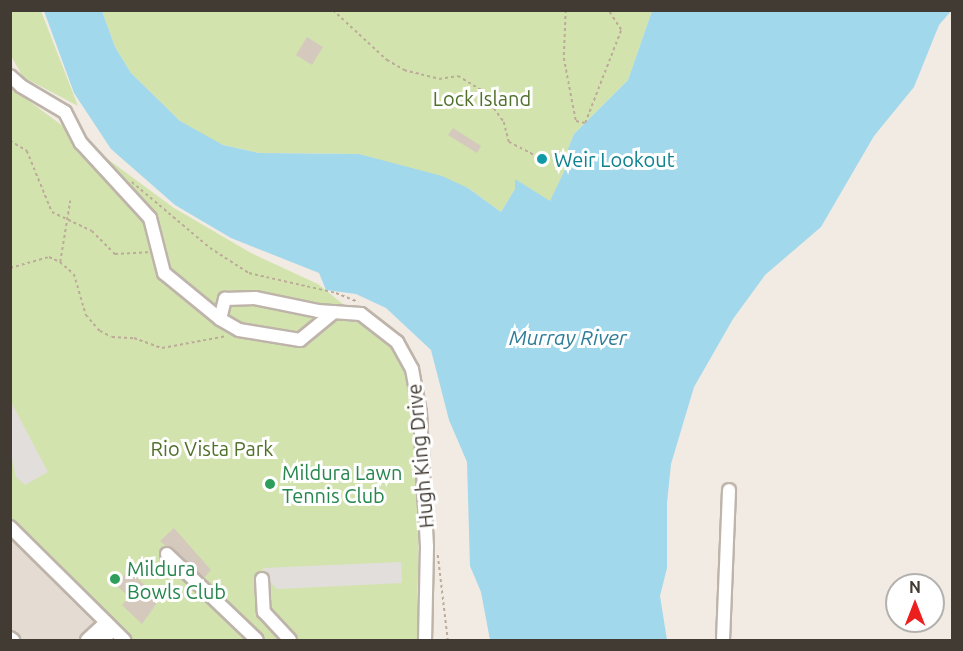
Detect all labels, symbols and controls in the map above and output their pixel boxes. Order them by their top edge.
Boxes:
park label: Lock Island [433,86,531,110]
place label: Weir Lookout [554,147,675,171]
marker: Weir Lookout [535,152,549,166]
water label: Murray River [509,324,627,350]
street label: Hugh King Drive [402,383,438,529]
park label: Rio Vista Park [151,436,273,460]
place label: Mildura Lawn Tennis Club [282,460,402,507]
marker: Mildura Lawn Tennis Club [263,477,277,491]
place label: Mildura Bowls Club [127,556,226,603]
marker: Mildura Bowls Club [108,572,122,586]
north arrow [885,573,945,633]
text: N [909,578,921,596]

